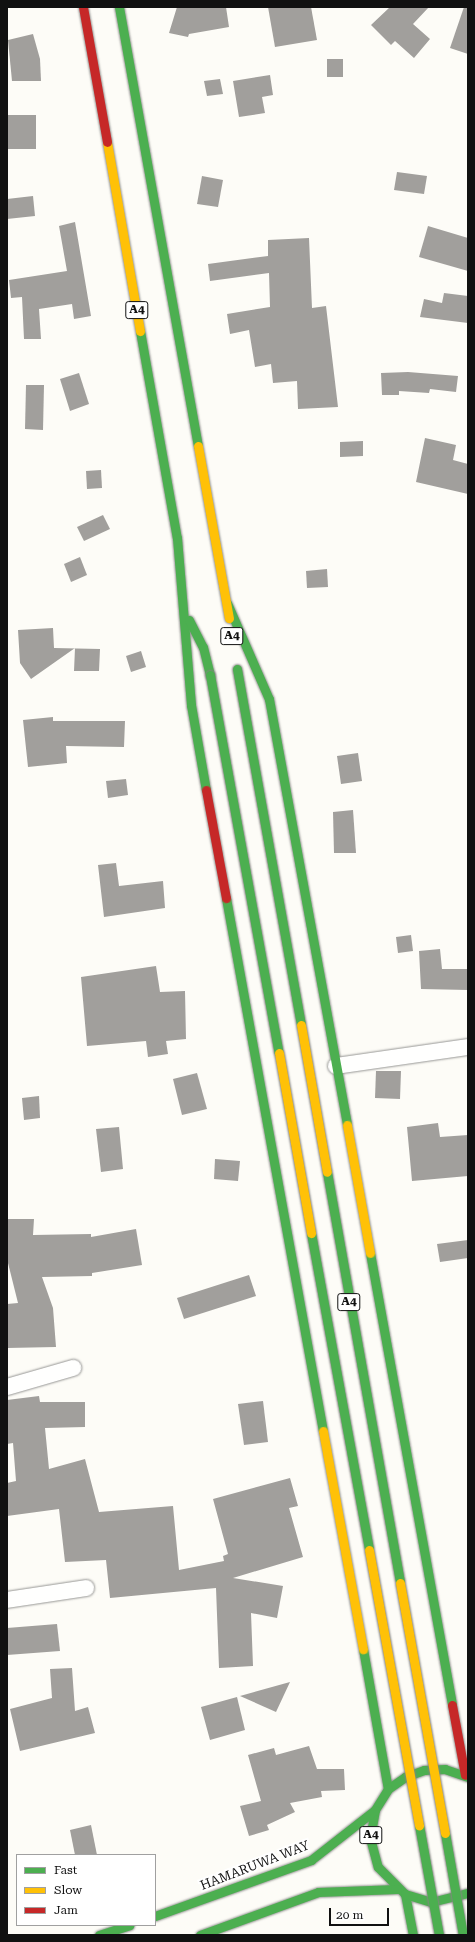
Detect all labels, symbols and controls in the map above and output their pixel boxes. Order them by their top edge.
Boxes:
road number: A4 [125,300,149,320]
road number: A4 [220,626,244,646]
road number: A4 [337,1292,361,1312]
road number: A4 [359,1825,383,1845]
street label: HAMARUWA WAY [198,1838,312,1894]
legend [16,1854,156,1926]
text: Fast [54,1863,77,1877]
text: Slow [54,1883,82,1897]
scale bar [331,1900,391,1926]
text: Jam [54,1903,78,1917]
text: 20 m [336,1908,363,1922]

